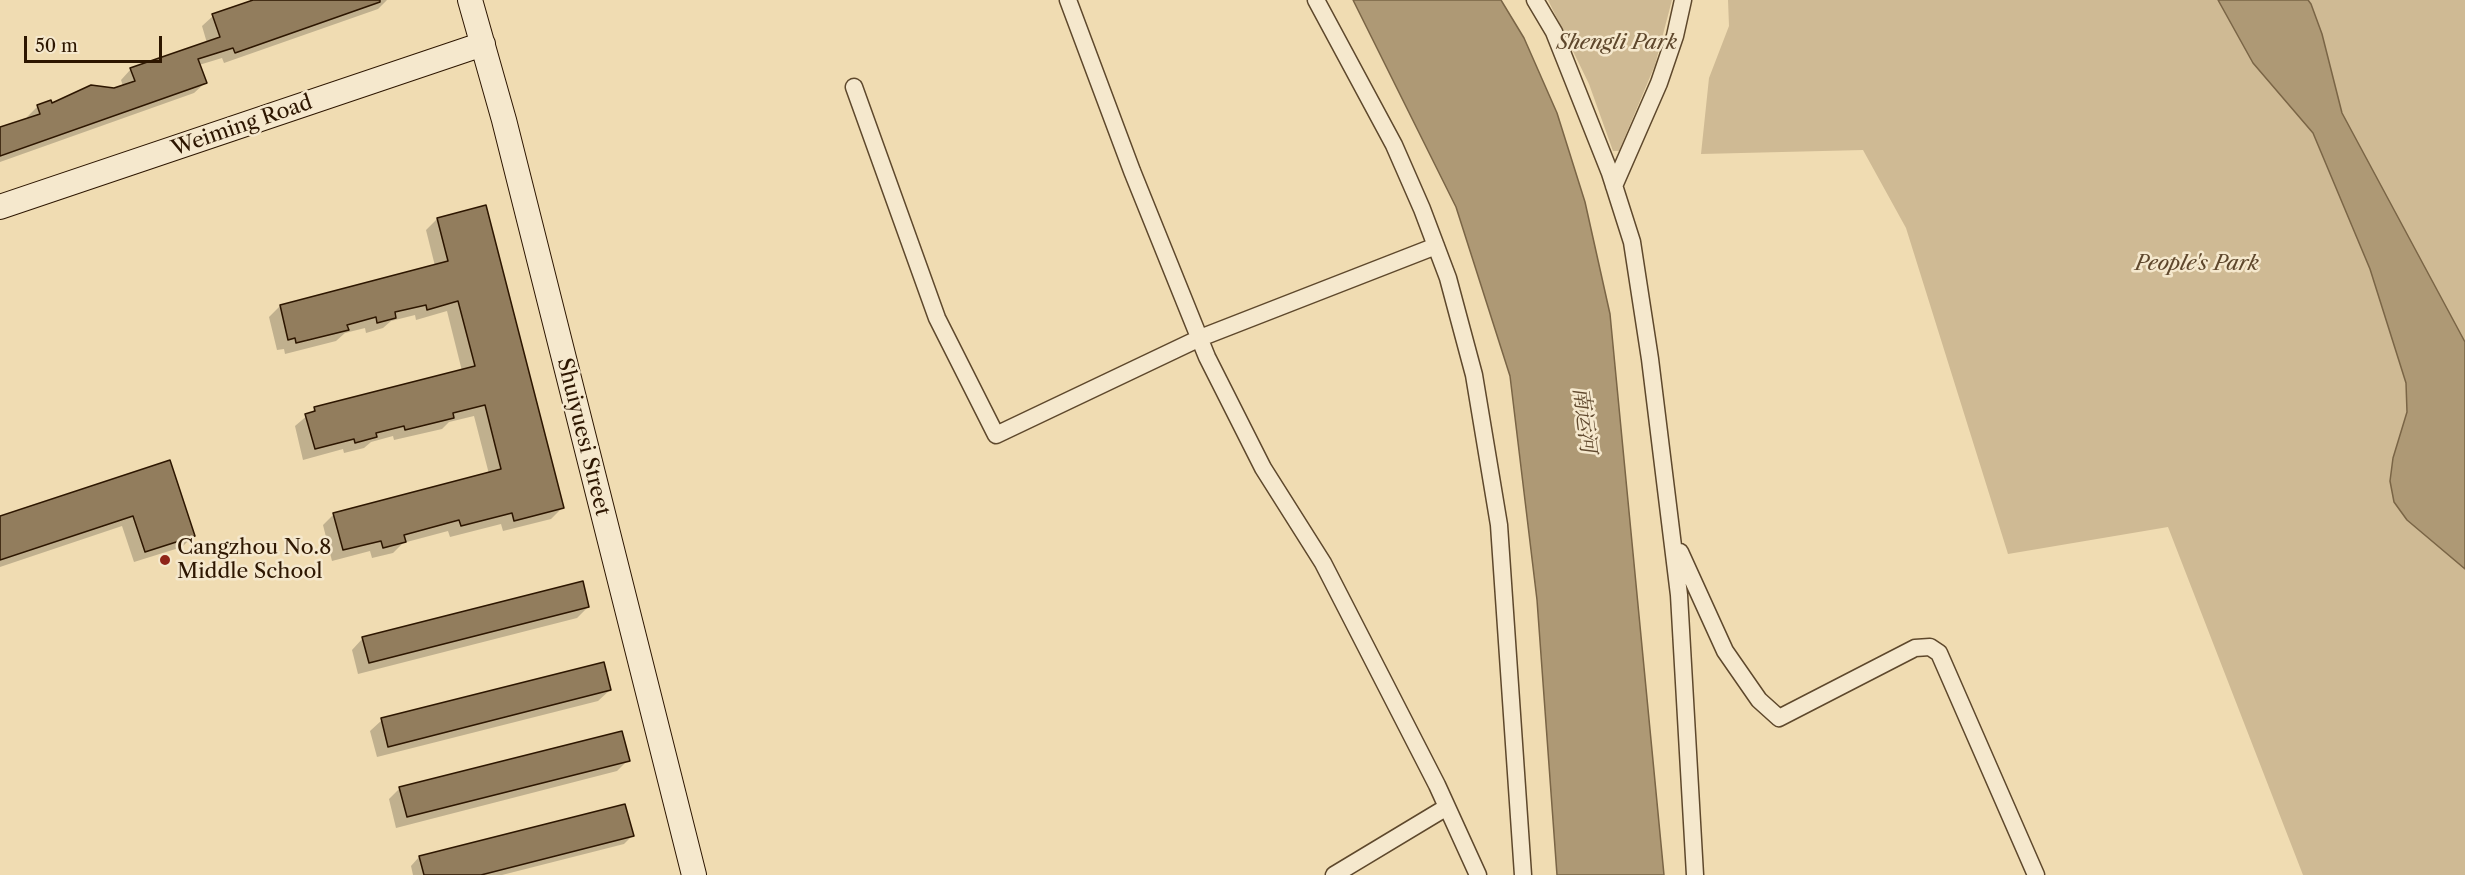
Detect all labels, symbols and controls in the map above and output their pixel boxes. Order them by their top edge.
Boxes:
scale bar [27,24,165,62]
park label: Shengli Park [1557,30,1677,56]
text: 50 m [35,35,78,57]
street label: Weiming Road [168,90,316,162]
park label: People's Park [2135,251,2259,277]
street label: Shuiyuesi Street [551,355,615,519]
water label: 南运河 [1567,386,1601,454]
place label: Cangzhou No.8 Middle School [177,535,331,585]
marker: Cangzhou No.8 Middle School [158,553,172,567]

